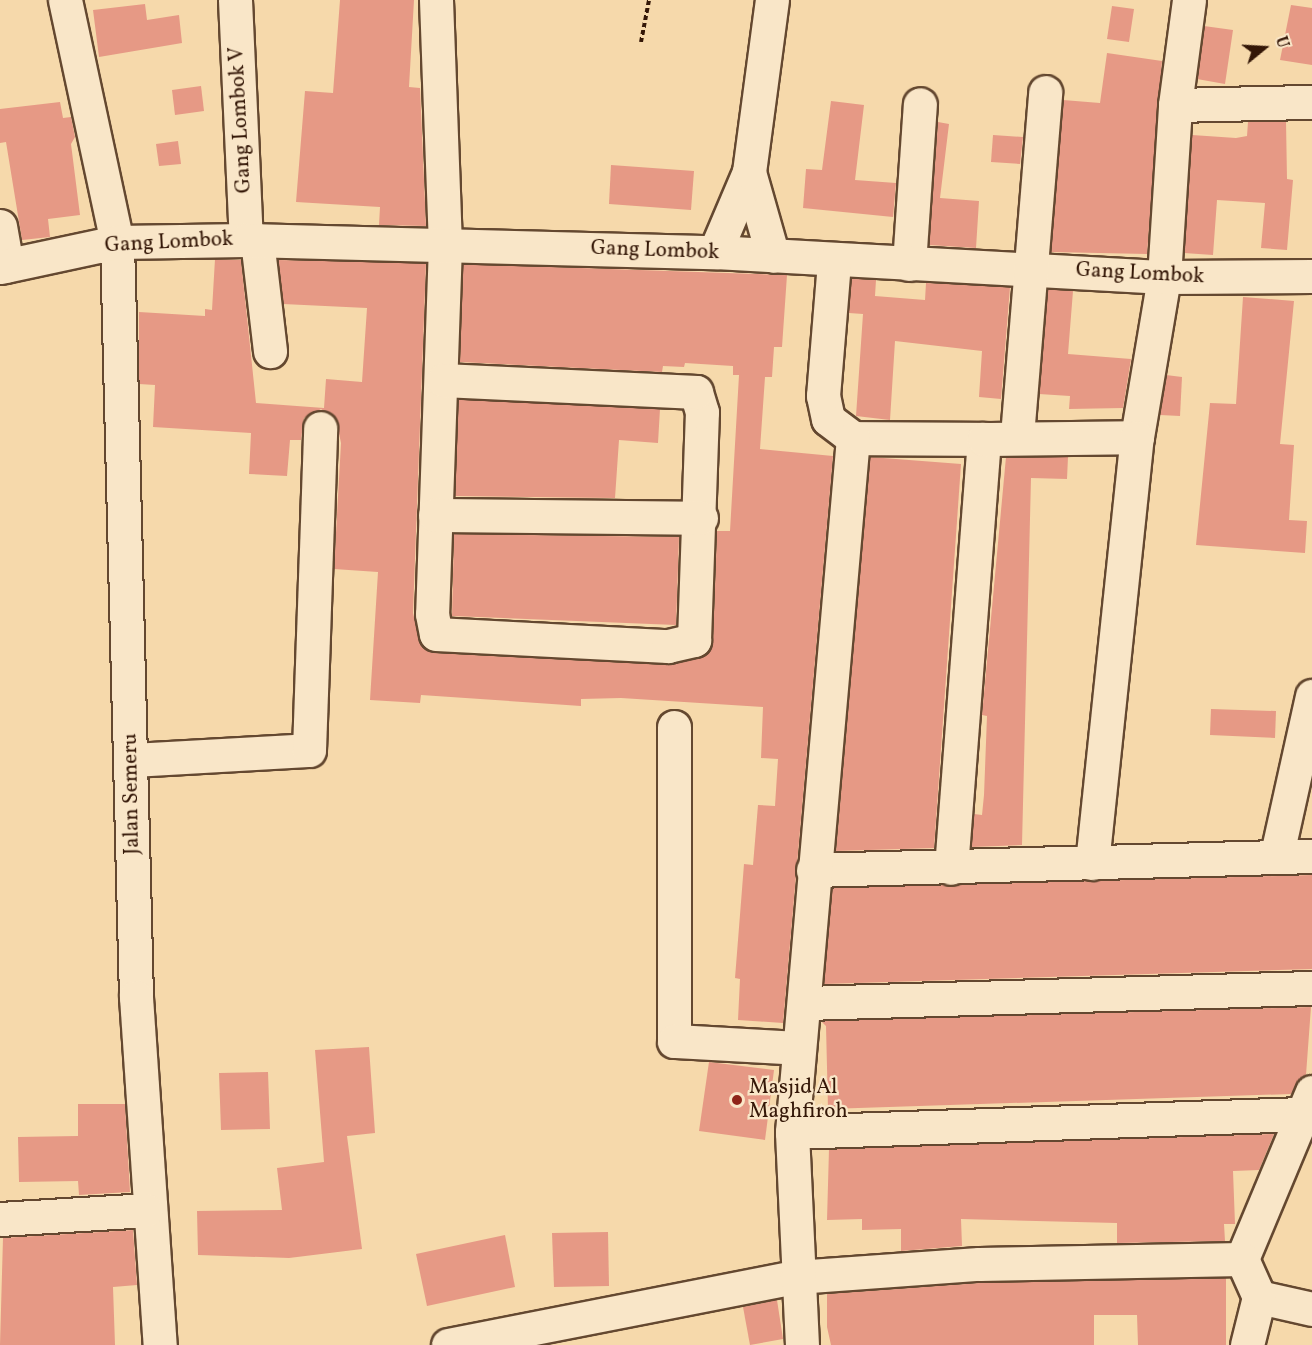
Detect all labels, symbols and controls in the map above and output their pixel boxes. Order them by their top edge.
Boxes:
north arrow [1234,18,1294,78]
text: U [1269,34,1293,51]
street label: Gang Lombok V [225,46,257,194]
street label: Gang Lombok [104,227,234,259]
street label: Gang Lombok [590,236,720,266]
street label: Gang Lombok [1075,258,1205,290]
street label: Jalan Semeru [118,733,146,855]
place label: Masjid Al Maghfiroh [749,1075,848,1125]
marker: Masjid Al Maghfiroh [730,1093,744,1107]

